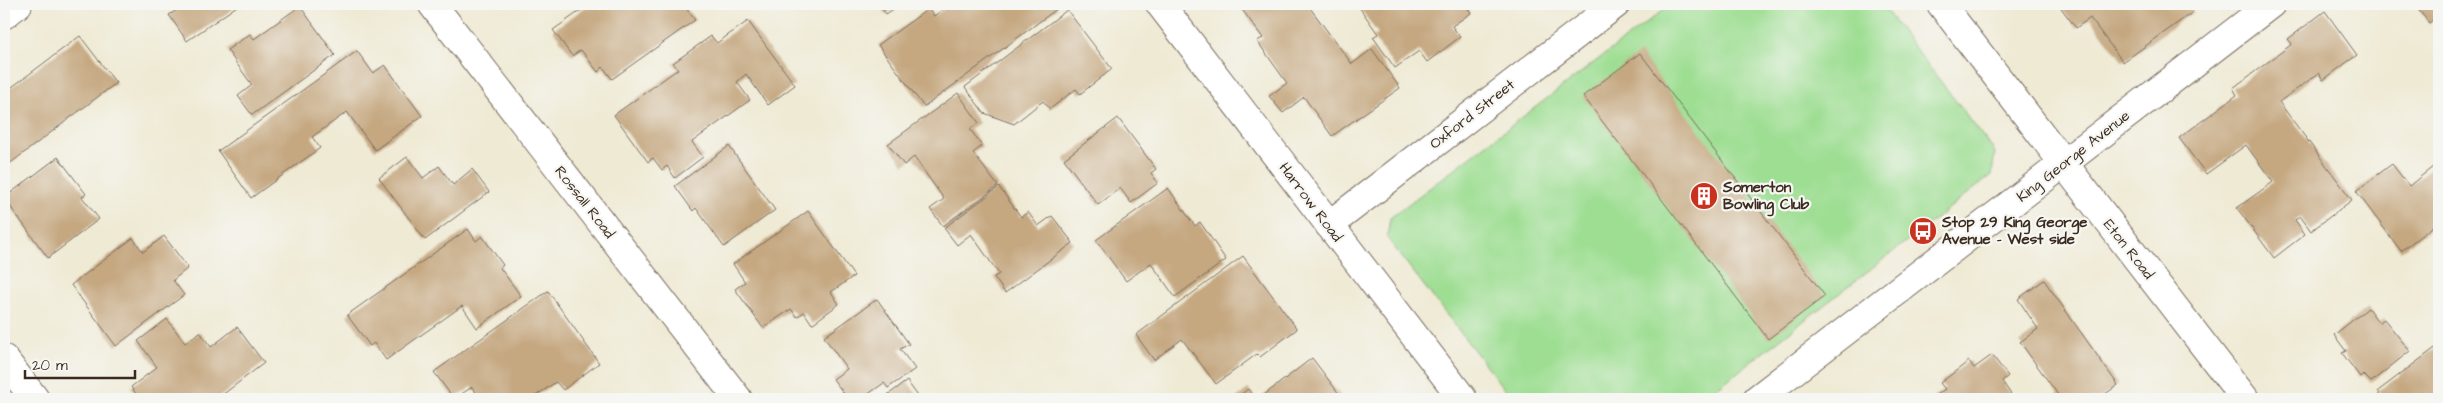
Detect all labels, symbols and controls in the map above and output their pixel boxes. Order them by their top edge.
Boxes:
street label: Oxford Street [1425,75,1519,154]
street label: King George Avenue [2012,106,2135,208]
street label: Harrow Road [1274,158,1348,247]
street label: Rossall Road [550,162,620,243]
place label: Somerton Bowling Club [1722,177,1810,217]
building icon: Somerton Bowling Club [1689,181,1719,211]
place label: Stop 29 King George Avenue - West side [1941,212,2087,250]
street label: Eton Road [2098,215,2159,284]
bus stop icon: Stop 29 King George Avenue - West side [1908,216,1938,246]
scale bar [25,348,135,380]
text: 20 m [32,355,68,376]

